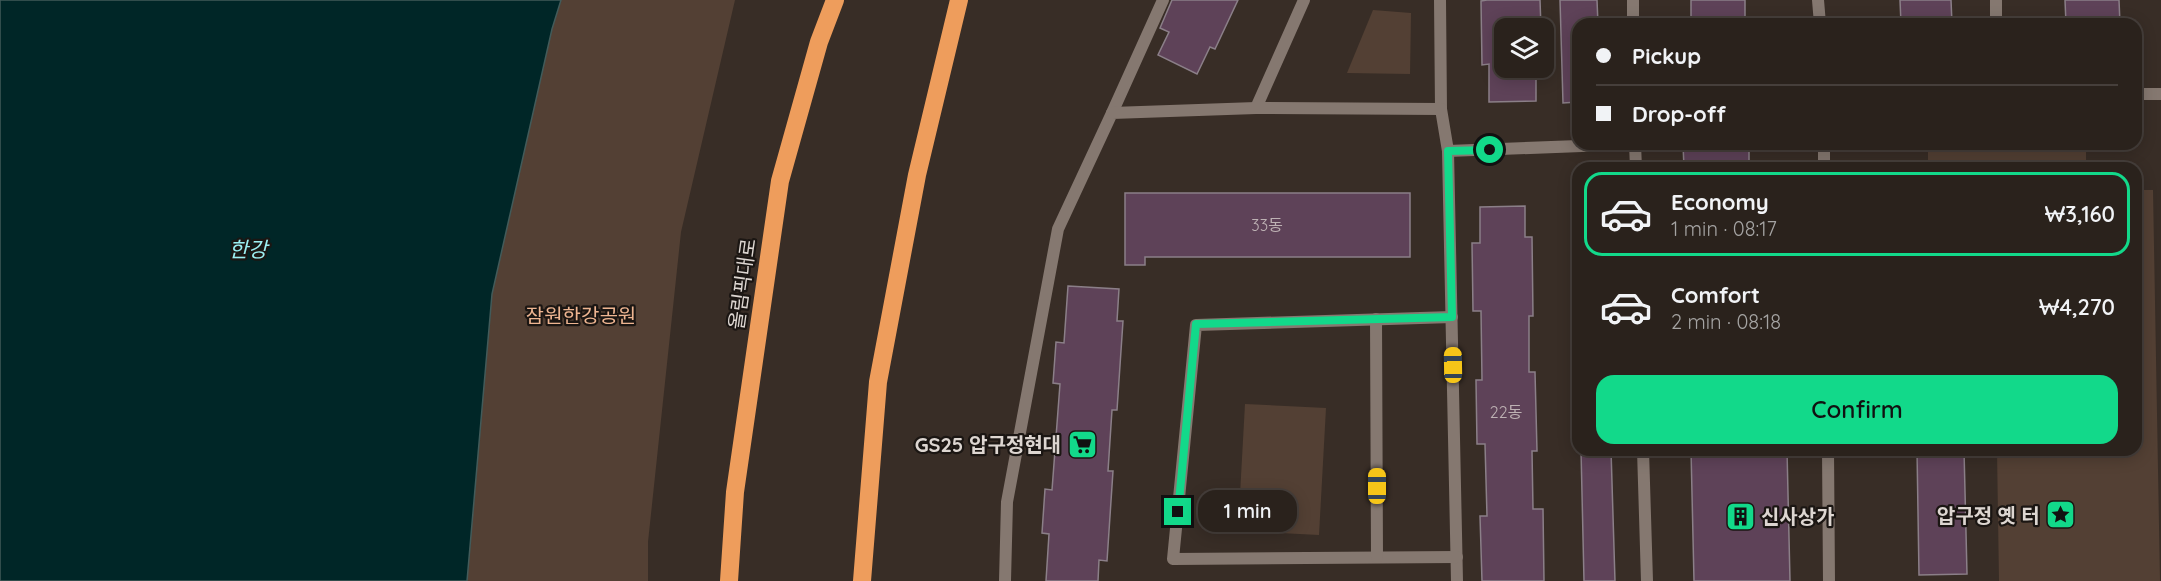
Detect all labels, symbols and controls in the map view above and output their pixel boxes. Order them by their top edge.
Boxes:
map controls [1494,18,1554,78]
button: layers [1494,18,1554,78]
text: Pickup [1632,42,1701,70]
text: Drop-off [1632,100,1726,128]
route start [1476,136,1503,163]
icon: car [1599,187,1653,241]
text: Economy [1671,188,1769,216]
text: ₩3,160 [2044,200,2115,228]
house number: 33동 [1251,215,1283,235]
text: 1 min · 08:17 [1671,216,1777,241]
water label: 한강 [229,236,270,262]
street label: 올림픽대로 [723,237,761,331]
icon: car [1599,280,1653,334]
text: Comfort [1671,281,1760,309]
text: ₩4,270 [2039,293,2115,321]
park label: 잠원한강공원 [526,303,636,328]
text: 2 min · 08:18 [1671,309,1781,334]
car [1444,347,1462,383]
button: Confirm [1596,375,2118,444]
house number: 22동 [1490,402,1523,422]
supermarket icon: GS25 압구정현대 [1066,428,1098,460]
place label: GS25 압구정현대 [915,432,1061,457]
car [1368,468,1386,504]
callout: 1 min [1199,491,1298,533]
route end [1164,498,1191,525]
text: 1 min [1224,498,1271,523]
place icon: 압구정 옛 터 [2045,499,2077,531]
building icon: 신사상가 [1724,500,1756,532]
place label: 압구정 옛 터 [1937,503,2040,528]
place label: 신사상가 [1761,504,1835,529]

